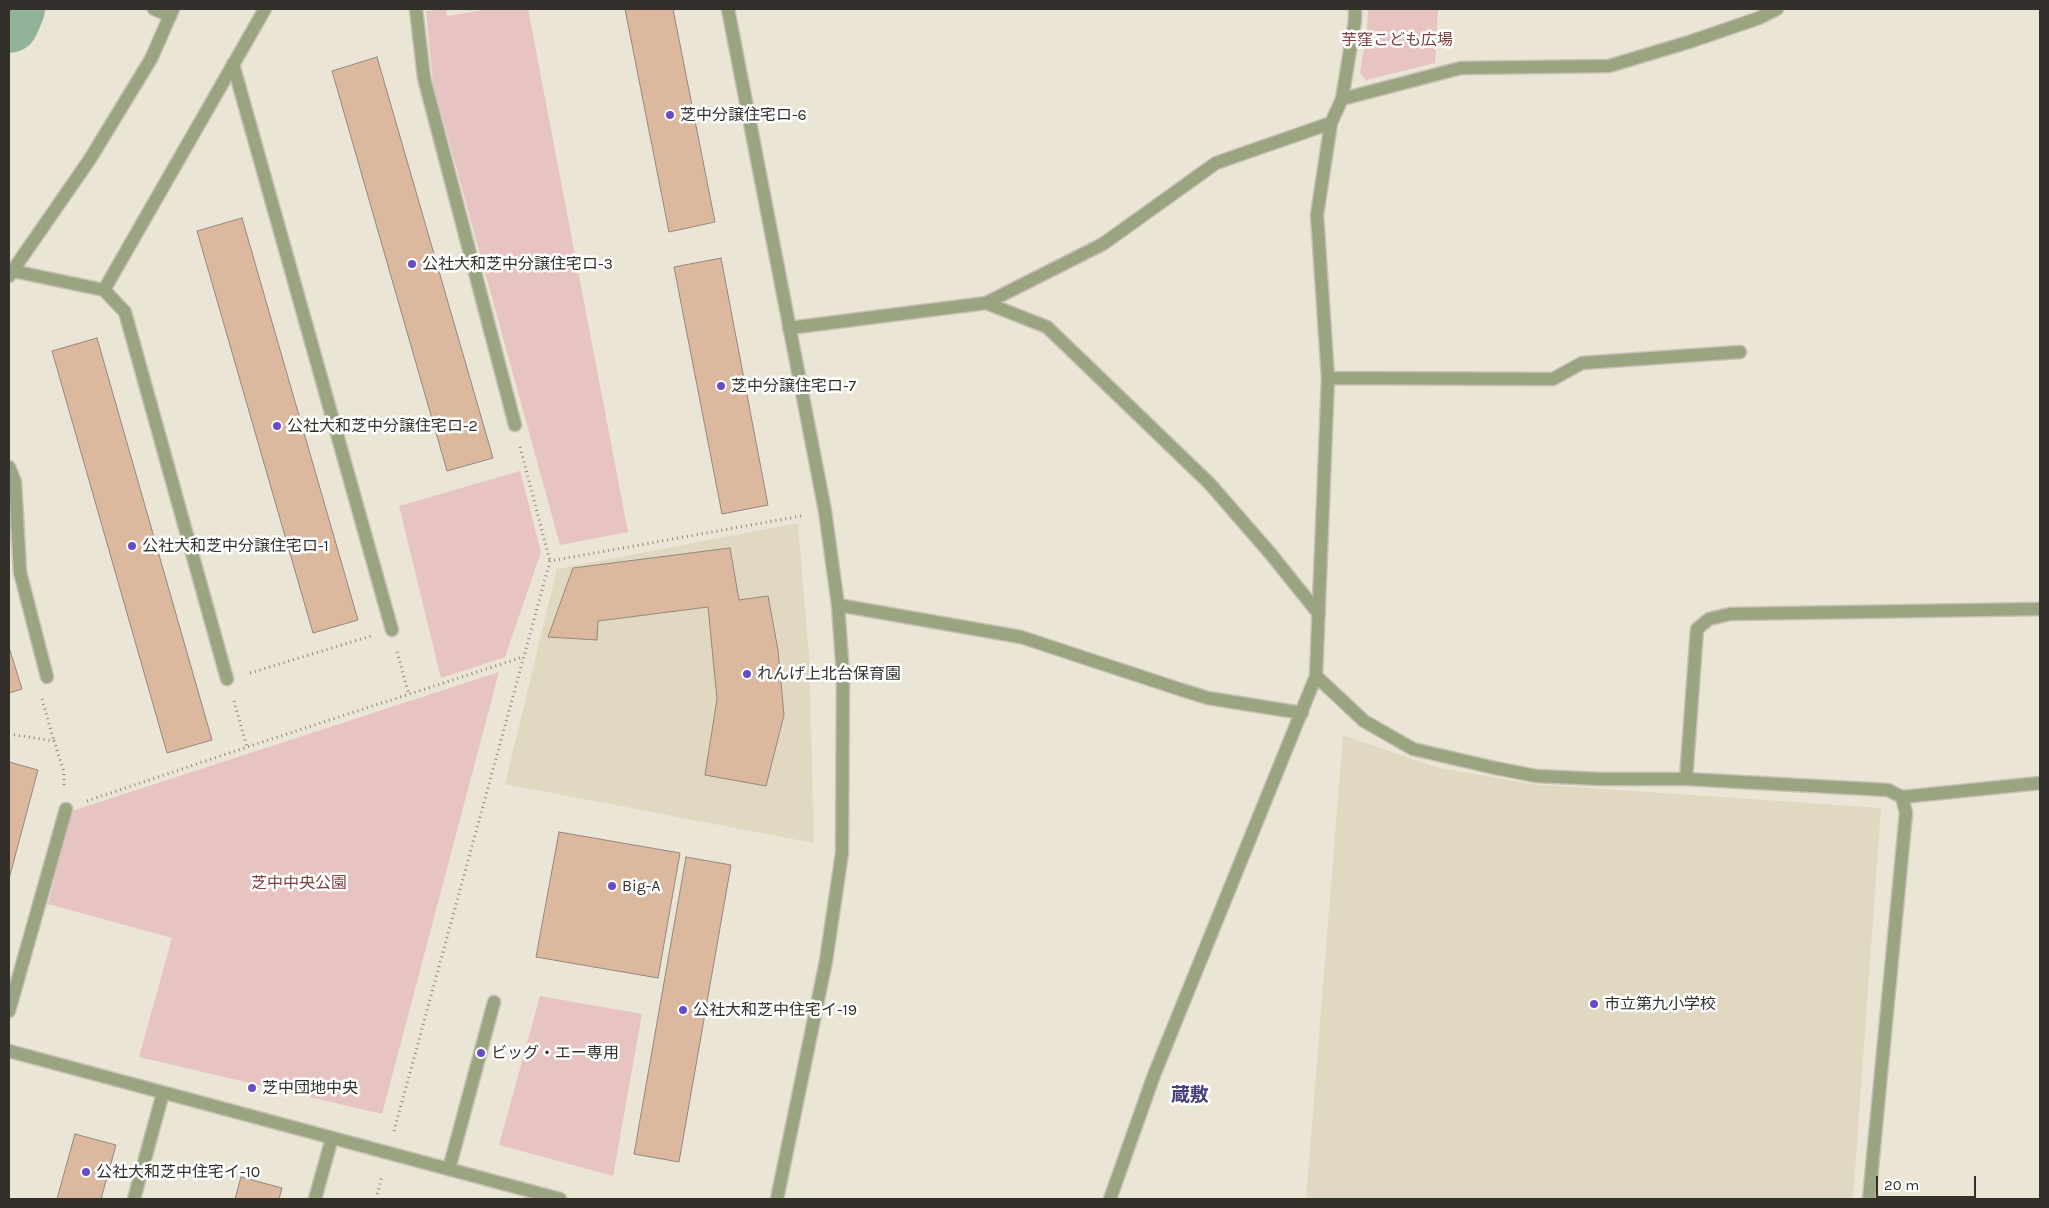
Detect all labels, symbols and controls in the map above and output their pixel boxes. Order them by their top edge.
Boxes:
park label: 芋窪こども広場 [1341,30,1453,50]
place label: 芝中分譲住宅ロ-6 [680,105,807,125]
marker: 芝中分譲住宅ロ-6 [664,109,676,121]
place label: 公社大和芝中分譲住宅ロ-3 [422,254,613,274]
marker: 公社大和芝中分譲住宅ロ-3 [406,258,418,270]
place label: 芝中分譲住宅ロ-7 [731,376,856,396]
marker: 芝中分譲住宅ロ-7 [715,380,727,392]
place label: 公社大和芝中分譲住宅ロ-2 [287,416,478,436]
marker: 公社大和芝中分譲住宅ロ-2 [271,420,283,432]
place label: 公社大和芝中分譲住宅ロ-1 [142,536,329,556]
marker: 公社大和芝中分譲住宅ロ-1 [126,540,138,552]
place label: れんげ上北台保育園 [757,664,901,684]
marker: れんげ上北台保育園 [741,668,753,680]
park label: 芝中中央公園 [251,873,347,893]
place label: Big-A [622,876,661,896]
marker: Big-A [606,880,618,892]
place label: 市立第九小学校 [1604,994,1716,1014]
marker: 市立第九小学校 [1588,998,1600,1010]
place label: 公社大和芝中住宅イ-19 [693,1000,857,1020]
marker: 公社大和芝中住宅イ-19 [677,1004,689,1016]
place label: ビッグ・エー専用 [491,1043,619,1063]
marker: ビッグ・エー専用 [475,1047,487,1059]
place label: 芝中団地中央 [262,1078,358,1098]
marker: 芝中団地中央 [246,1082,258,1094]
district label: 蔵敷 [1171,1085,1209,1107]
place label: 公社大和芝中住宅イ-10 [96,1162,260,1182]
marker: 公社大和芝中住宅イ-10 [80,1166,92,1178]
scale bar [1879,1166,1979,1198]
text: 20 m [1884,1176,1919,1194]

